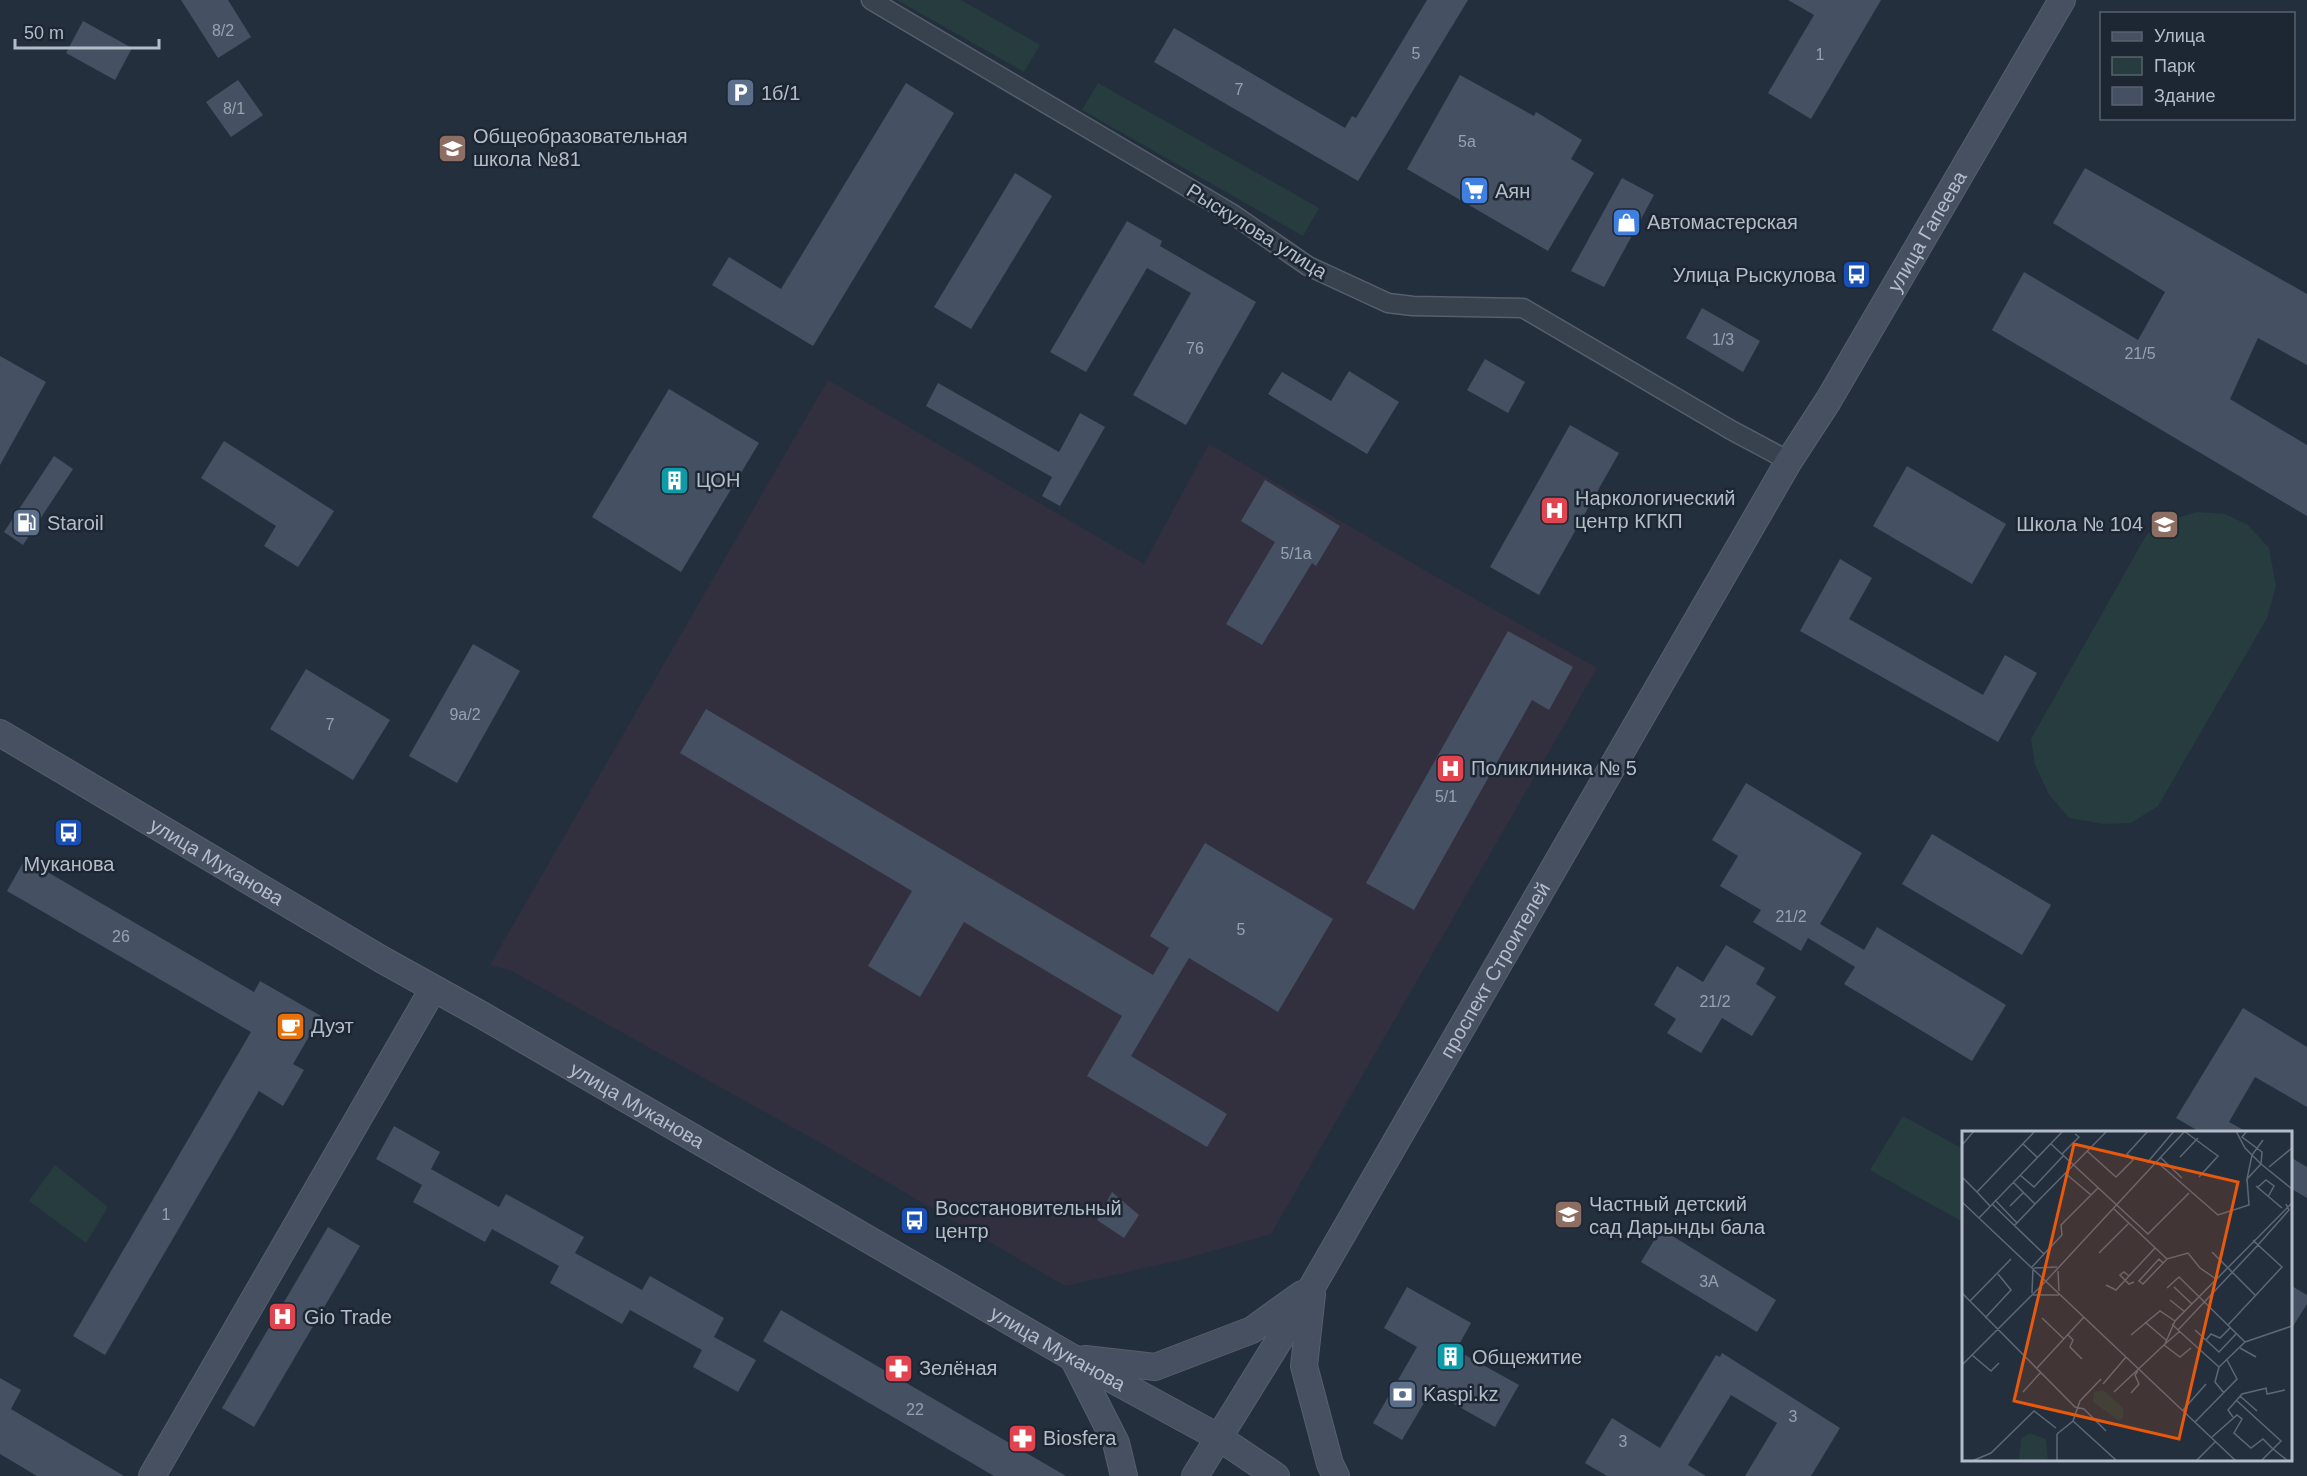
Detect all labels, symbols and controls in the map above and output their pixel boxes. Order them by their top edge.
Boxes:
scale bar [15,12,159,50]
legend [2100,12,2295,120]
house number: 8/2 [212,22,234,39]
text: 50 m [24,23,64,43]
text: Улица [2154,26,2206,46]
house number: 5 [1412,45,1421,62]
house number: 1 [1816,46,1825,63]
text: Парк [2154,56,2195,76]
parking icon: 1б/1 [724,77,756,109]
house number: 7 [1235,81,1244,98]
place label: 1б/1 [761,82,800,104]
text: Здание [2154,86,2215,106]
house number: 8/1 [223,100,245,117]
place label: Общеобразовательная школа №81 [473,125,688,170]
school or university icon: Общеобразовательная школа №81 [436,132,468,164]
house number: 5а [1458,133,1476,150]
street label: улица Гапеева [1883,166,1971,296]
supermarket icon: Аян [1458,175,1490,207]
street label: Рыскулова улица [1183,179,1332,284]
place label: Аян [1495,180,1530,202]
shop icon: Автомастерская [1610,206,1642,238]
place label: Автомастерская [1647,211,1798,233]
bus stop icon: Улица Рыскулова [1841,259,1873,291]
place label: Улица Рыскулова [1673,264,1837,286]
house number: 1/3 [1712,331,1734,348]
house number: 76 [1186,340,1204,357]
house number: 21/5 [2124,345,2156,362]
building icon: ЦОН [659,464,691,496]
place label: ЦОН [696,469,740,491]
place label: Наркологический центр КГКП [1575,487,1735,532]
hospital icon: Наркологический центр КГКП [1538,494,1570,526]
fuel station icon: Staroil [10,507,42,539]
school or university icon: Школа № 104 [2148,508,2180,540]
place label: Staroil [47,512,104,534]
place label: Школа № 104 [2016,513,2143,535]
house number: 5/1а [1280,545,1312,562]
house number: 9а/2 [449,706,481,723]
house number: 7 [326,716,335,733]
hospital icon: Поликлиника № 5 [1434,752,1466,784]
place label: Поликлиника № 5 [1471,757,1637,779]
house number: 5/1 [1435,788,1457,805]
street label: улица Муканова [146,813,288,910]
bus stop icon: Муканова [53,817,85,849]
place label: Муканова [24,853,115,875]
street label: проспект Строителей [1436,879,1554,1062]
house number: 21/2 [1775,908,1807,925]
house number: 5 [1237,921,1246,938]
house number: 26 [112,928,130,945]
house number: 21/2 [1699,993,1731,1010]
cafe icon: Дуэт [274,1010,306,1042]
place label: Дуэт [311,1015,354,1037]
street label: улица Муканова [566,1058,709,1153]
inset map [1962,1131,2292,1461]
place label: Частный детский сад Дарынды бала [1589,1193,1766,1238]
place label: Восстановительный центр [935,1197,1122,1242]
school or university icon: Частный детский сад Дарынды бала [1552,1199,1584,1231]
bus stop icon: Восстановительный центр [898,1204,930,1236]
house number: 1 [162,1206,171,1223]
house number: 3А [1699,1273,1719,1290]
hospital icon: Gio Trade [267,1301,299,1333]
street label: улица Муканова [987,1302,1130,1396]
place label: Gio Trade [304,1306,392,1328]
building icon: Общежитие [1435,1341,1467,1373]
place label: Общежитие [1472,1346,1582,1368]
pharmacy icon: Зелёная [882,1352,914,1384]
place label: Зелёная [919,1357,997,1379]
bank icon: Kaspi.kz [1386,1378,1418,1410]
place label: Kaspi.kz [1423,1383,1499,1405]
house number: 22 [906,1401,924,1418]
house number: 3 [1789,1408,1798,1425]
pharmacy icon: Biosfera [1006,1422,1038,1454]
place label: Biosfera [1043,1427,1117,1449]
house number: 3 [1619,1433,1628,1450]

